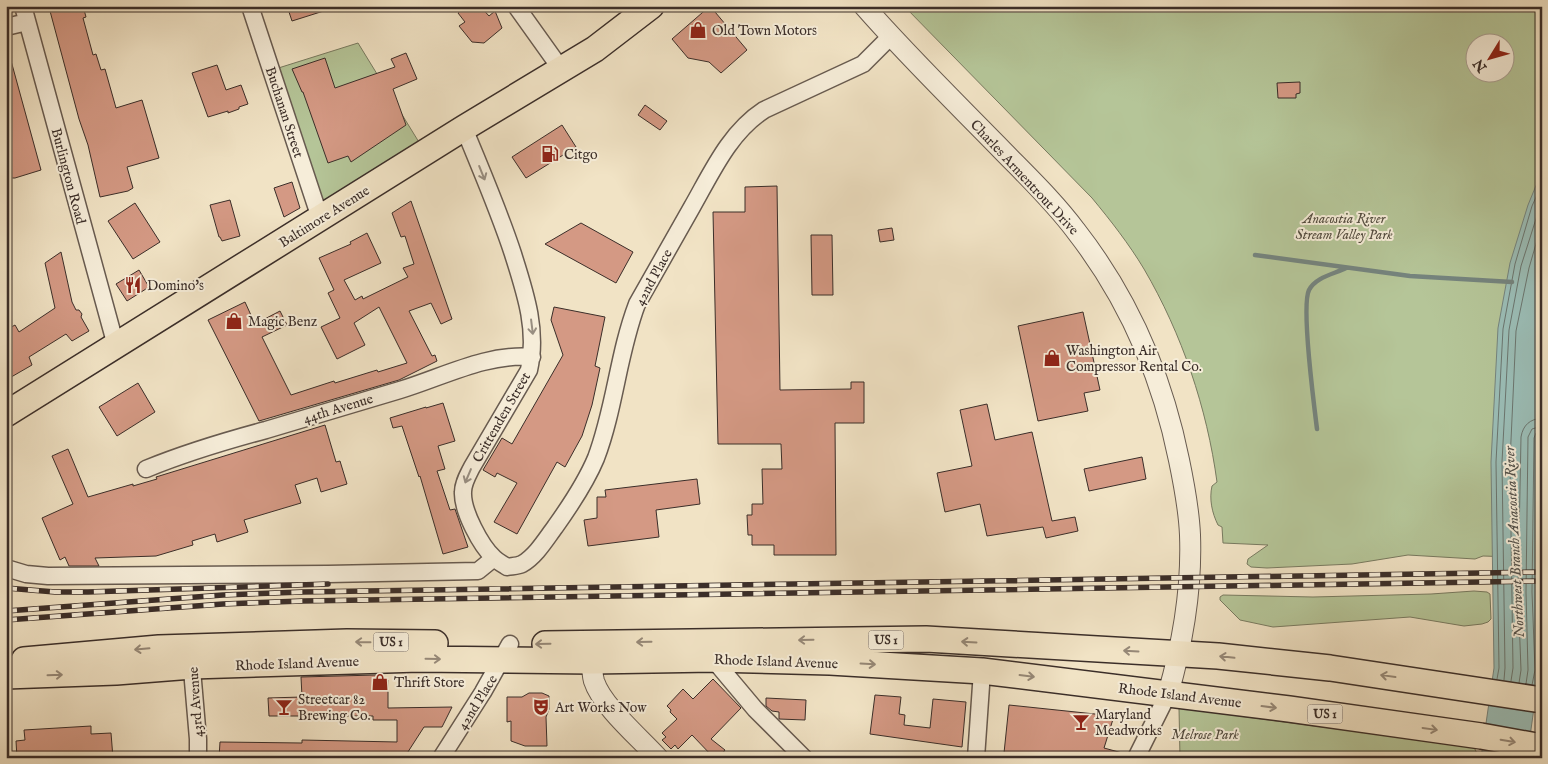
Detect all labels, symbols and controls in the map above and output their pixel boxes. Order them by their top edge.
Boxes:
shop icon: Old Town Motors [688,20,708,40]
place label: Old Town Motors [712,22,817,40]
north arrow [1466,32,1516,82]
text: N [1470,55,1492,76]
street label: Buchanan Street [261,64,307,160]
street label: Charles Armentrout Drive [966,116,1083,240]
street label: Burlington Road [47,126,90,227]
fuel station icon: Citgo [540,144,560,164]
place label: Citgo [564,146,598,164]
one-way arrow [478,165,487,180]
street label: Baltimore Avenue [276,182,374,252]
park label: Anacostia River Stream Valley Park [1295,210,1393,244]
street label: 42nd Place [631,246,677,309]
restaurant icon: Domino's [123,275,143,295]
place label: Domino's [147,277,204,295]
shop icon: Magic Benz [224,311,244,331]
place label: Magic Benz [248,313,318,331]
one-way arrow [527,319,537,335]
place label: Washington Air Compressor Rental Co. [1066,342,1202,376]
shop icon: Washington Air Compressor Rental Co. [1042,348,1062,368]
street label: Crittenden Street [469,369,535,466]
street label: 44th Avenue [301,390,376,428]
water label: Northwest Branch Anacostia River [1500,445,1529,638]
one-way arrow [462,468,472,483]
road number: US 1 [868,630,904,650]
road number: US 1 [374,632,408,652]
one-way arrow [799,636,815,645]
one-way arrow [356,637,372,647]
one-way arrow [636,637,652,647]
one-way arrow [961,637,977,646]
one-way arrow [536,639,552,649]
one-way arrow [134,645,150,654]
one-way arrow [1123,646,1140,656]
street label: Rhode Island Avenue [714,651,839,673]
one-way arrow [1219,652,1235,662]
street label: Rhode Island Avenue [235,653,360,675]
one-way arrow [424,655,440,664]
one-way arrow [860,660,876,669]
street label: 43rd Avenue [185,666,207,738]
one-way arrow [46,670,63,680]
street label: 42nd Place [454,671,502,734]
one-way arrow [1019,671,1035,681]
one-way arrow [1381,671,1397,681]
shop icon: Thrift Store [370,672,390,692]
place label: Thrift Store [394,674,465,692]
street label: Rhode Island Avenue [1117,679,1243,713]
place label: Streetcar 82 Brewing Co. [298,691,370,725]
bar icon: Streetcar 82 Brewing Co. [274,697,294,717]
theatre icon: Art Works Now [531,697,551,717]
place label: Art Works Now [554,699,647,717]
one-way arrow [1260,702,1276,712]
road number: US 1 [1308,704,1342,724]
place label: Maryland Meadworks [1095,706,1162,740]
bar icon: Maryland Meadworks [1071,712,1091,732]
one-way arrow [1421,724,1437,734]
park label: Melrose Park [1171,726,1239,744]
one-way arrow [1499,736,1515,746]

